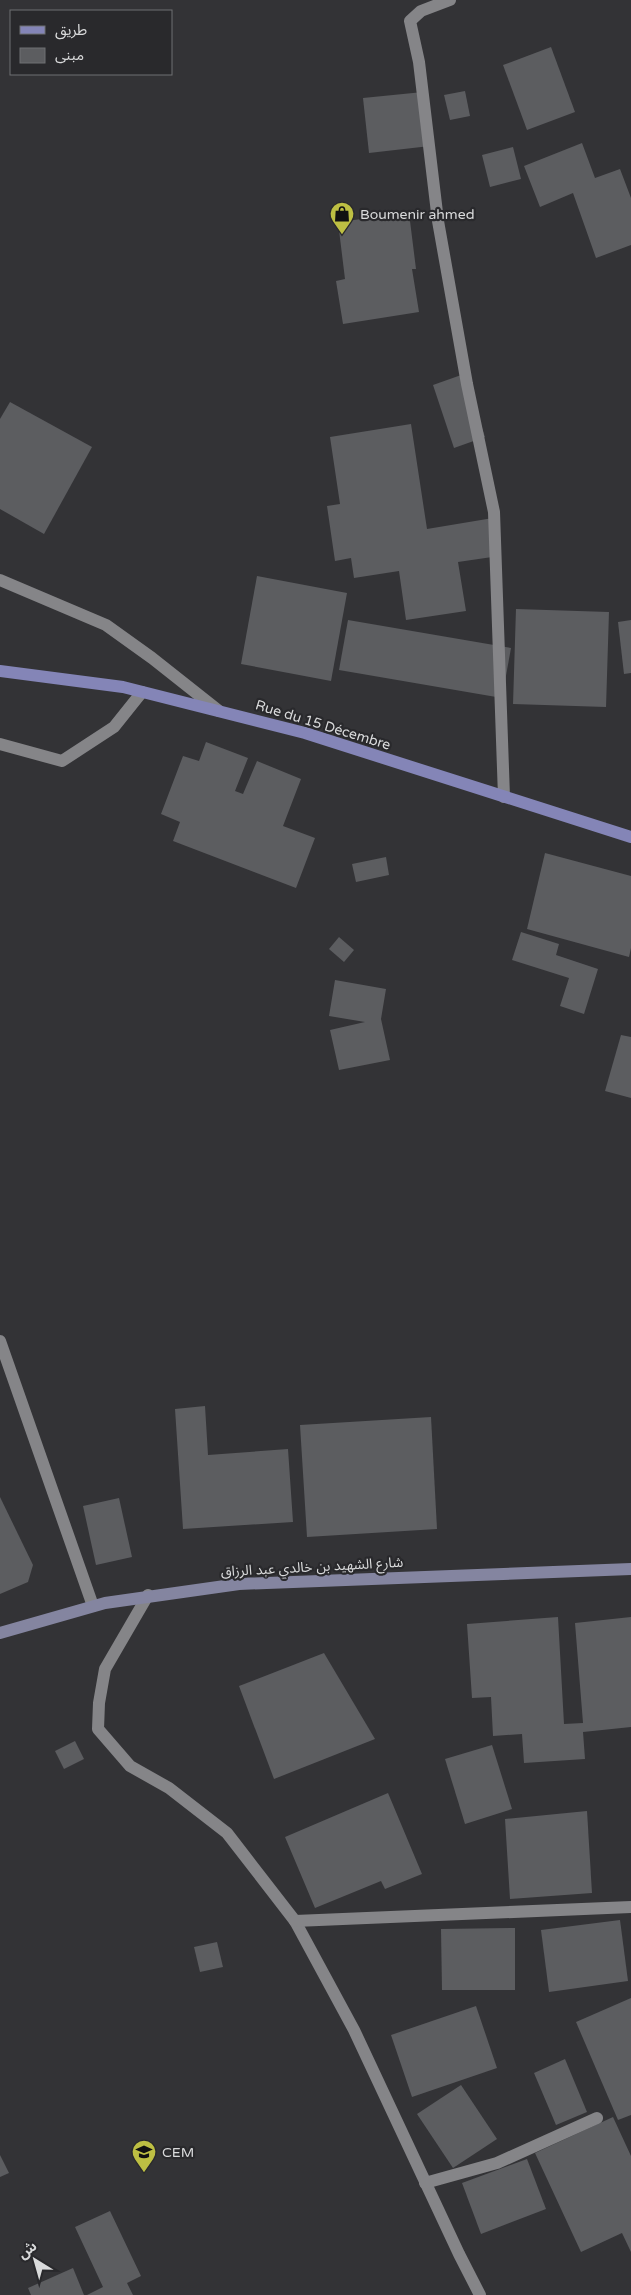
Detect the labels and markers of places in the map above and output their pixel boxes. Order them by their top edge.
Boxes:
shop icon: Boumenir ahmed [329,201,355,235]
place label: Boumenir ahmed [360,206,474,223]
school or university icon: CEM [131,2139,157,2173]
place label: CEM [162,2144,194,2161]

